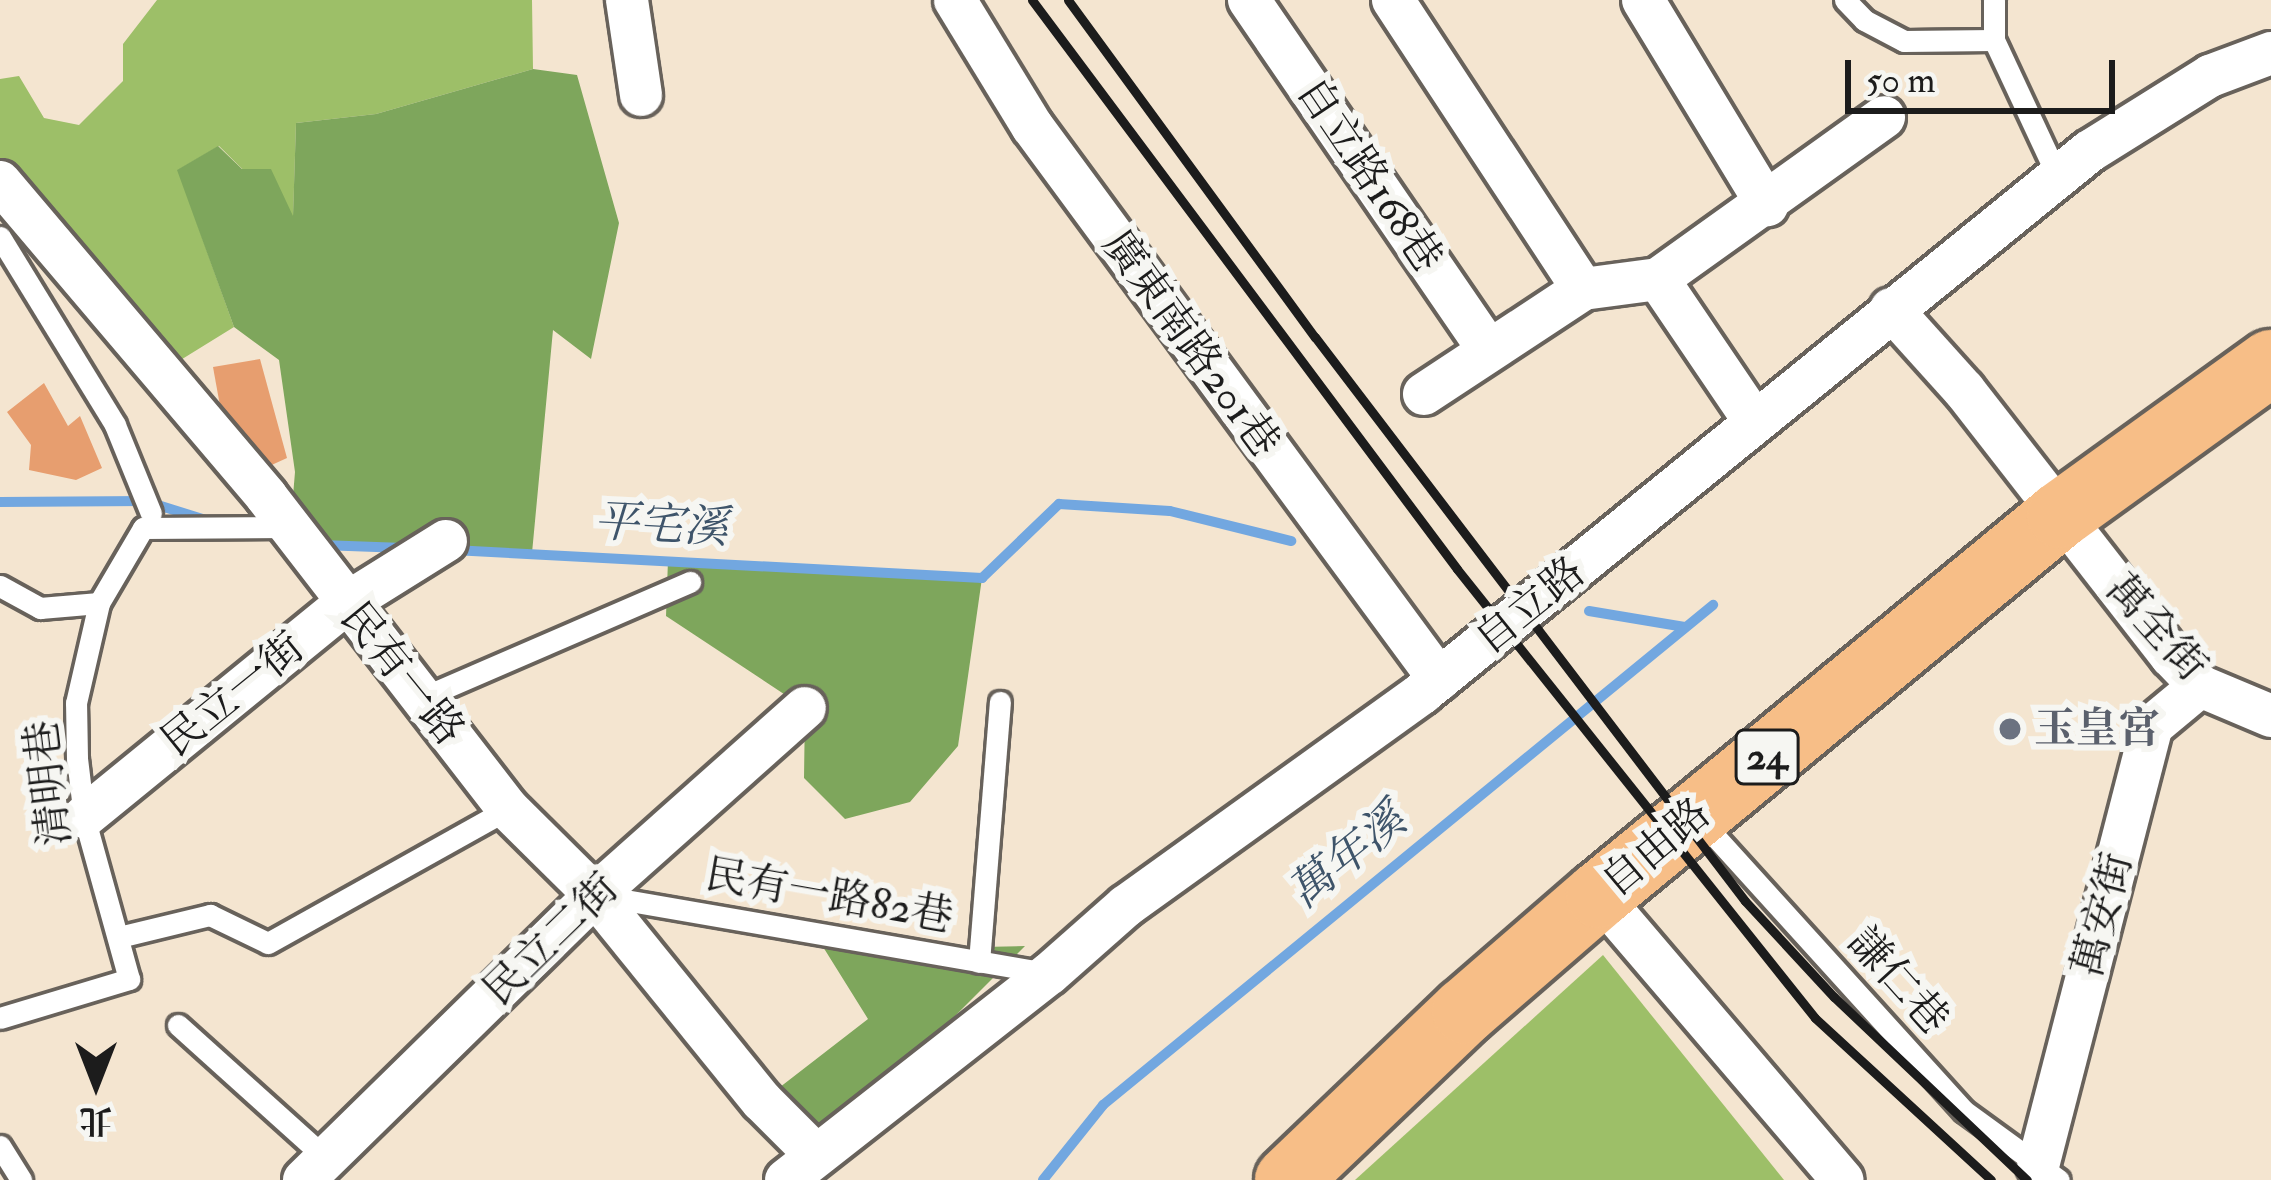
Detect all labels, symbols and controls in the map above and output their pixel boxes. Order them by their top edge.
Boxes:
scale bar [1851,36,2121,110]
text: 50 m [1866,58,1935,103]
street label: 自立路168巷 [1286,68,1452,282]
street label: 廣東南路201巷 [1092,221,1290,467]
water label: 平宅溪 [592,496,730,556]
street label: 自立路 [1465,547,1595,665]
street label: 萬全街 [2095,564,2217,692]
street label: 民有一路 [330,593,474,755]
street label: 民立一街 [152,623,314,767]
place label: 玉皇宮 [2034,704,2160,754]
marker: 玉皇宮 [1997,716,2023,742]
street label: 清明巷 [16,717,82,849]
road number: 24 [1734,724,1800,790]
street label: 自由路 [1592,788,1720,908]
water label: 萬年溪 [1279,794,1417,920]
street label: 萬安街 [2062,848,2144,982]
street label: 民有一路82巷 [701,849,957,943]
street label: 民立二街 [473,864,629,1016]
street label: 謙仁巷 [1837,917,1959,1045]
north arrow [36,1024,156,1144]
text: 北 [80,1100,113,1141]

